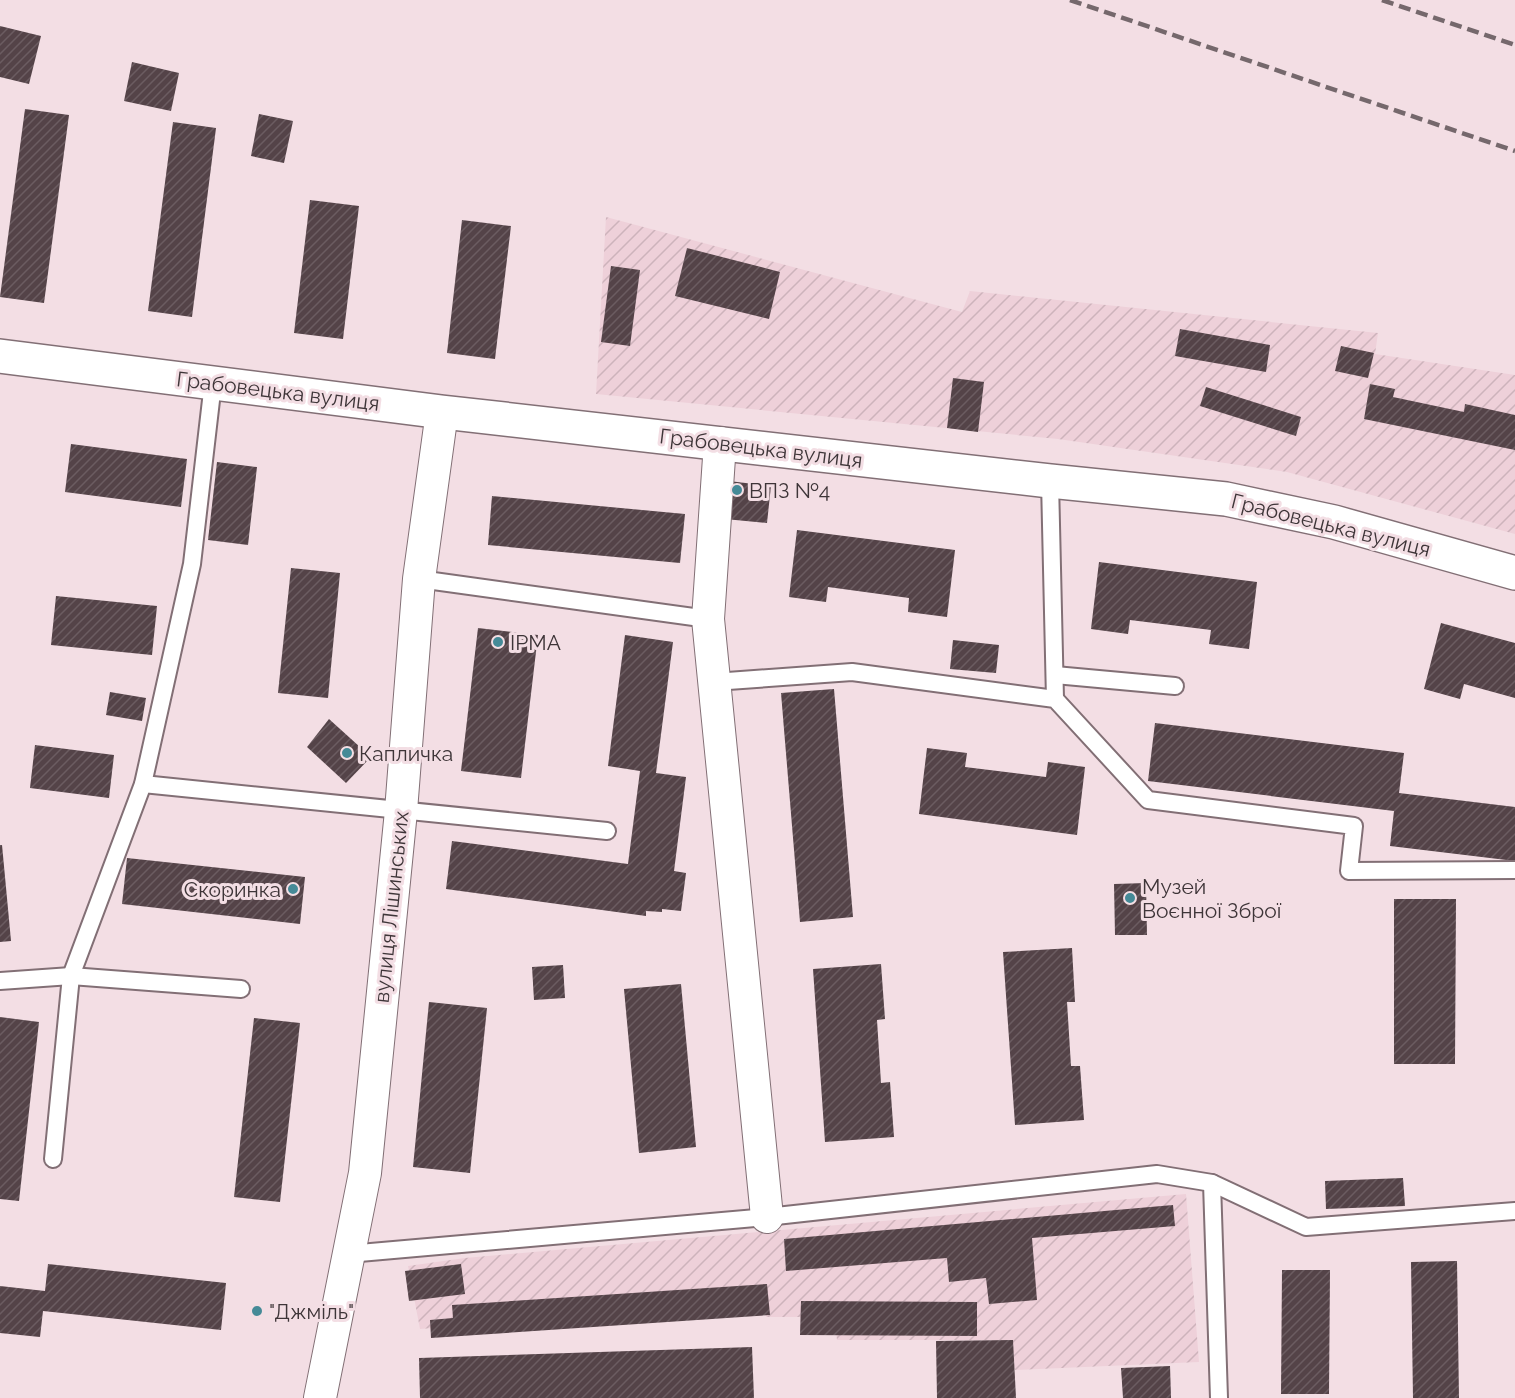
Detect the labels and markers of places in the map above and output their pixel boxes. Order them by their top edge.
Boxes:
place label: ВПЗ №4 [749,478,830,503]
marker: ВПЗ №4 [730,483,744,497]
place label: ІРМА [510,630,561,655]
marker: ІРМА [491,635,505,649]
place label: Капличка [359,741,453,766]
marker: Капличка [340,746,354,760]
place label: Музей Воєнної Зброї [1142,874,1282,923]
place label: Скоринка [184,877,281,902]
marker: Скоринка [286,882,300,896]
marker: Музей Воєнної Зброї [1123,891,1137,905]
place label: "Джміль" [269,1299,354,1324]
marker: "Джміль" [250,1304,264,1318]

